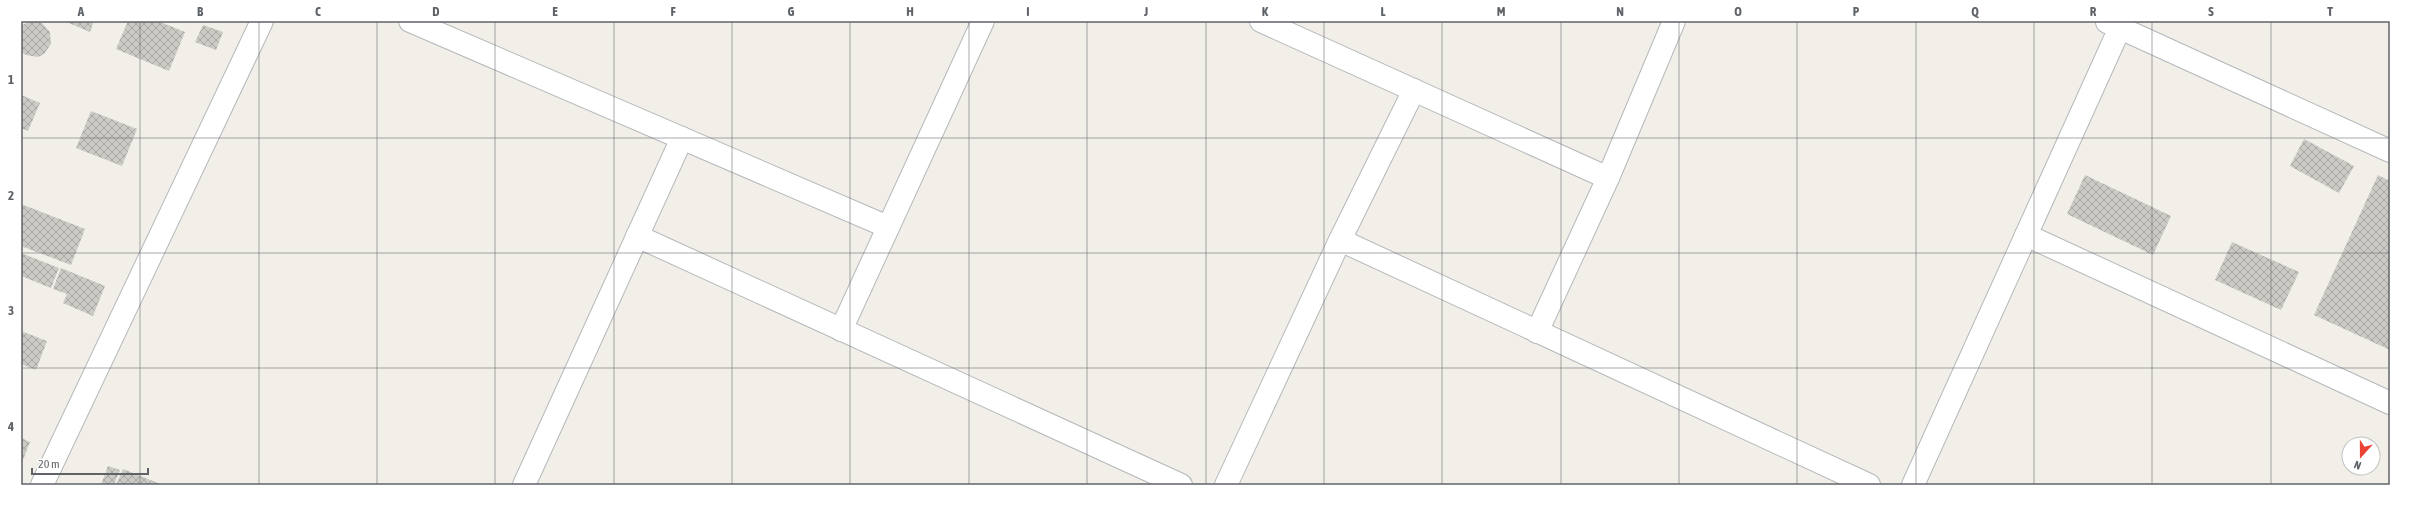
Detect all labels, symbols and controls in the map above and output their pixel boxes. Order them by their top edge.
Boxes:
text: A [77,4,85,19]
text: B [197,4,204,19]
text: C [315,4,321,19]
text: D [432,4,440,19]
text: E [552,4,558,19]
text: F [670,4,676,19]
text: G [788,4,795,19]
text: H [906,4,914,19]
text: I [1026,4,1030,19]
text: J [1143,4,1148,19]
text: K [1262,4,1269,19]
text: L [1380,4,1386,19]
text: M [1497,4,1506,19]
text: N [1616,4,1624,19]
text: O [1734,4,1742,19]
text: P [1853,4,1860,19]
text: Q [1971,4,1979,19]
text: R [2090,4,2097,19]
text: S [2208,4,2214,19]
text: T [2327,4,2333,19]
text: 1 [8,72,14,87]
text: 2 [8,188,14,203]
text: 3 [8,303,14,318]
text: 4 [7,419,14,434]
north arrow [2341,436,2381,476]
scale bar [32,450,148,476]
text: 20 m [38,457,60,471]
text: N [2352,459,2363,472]

